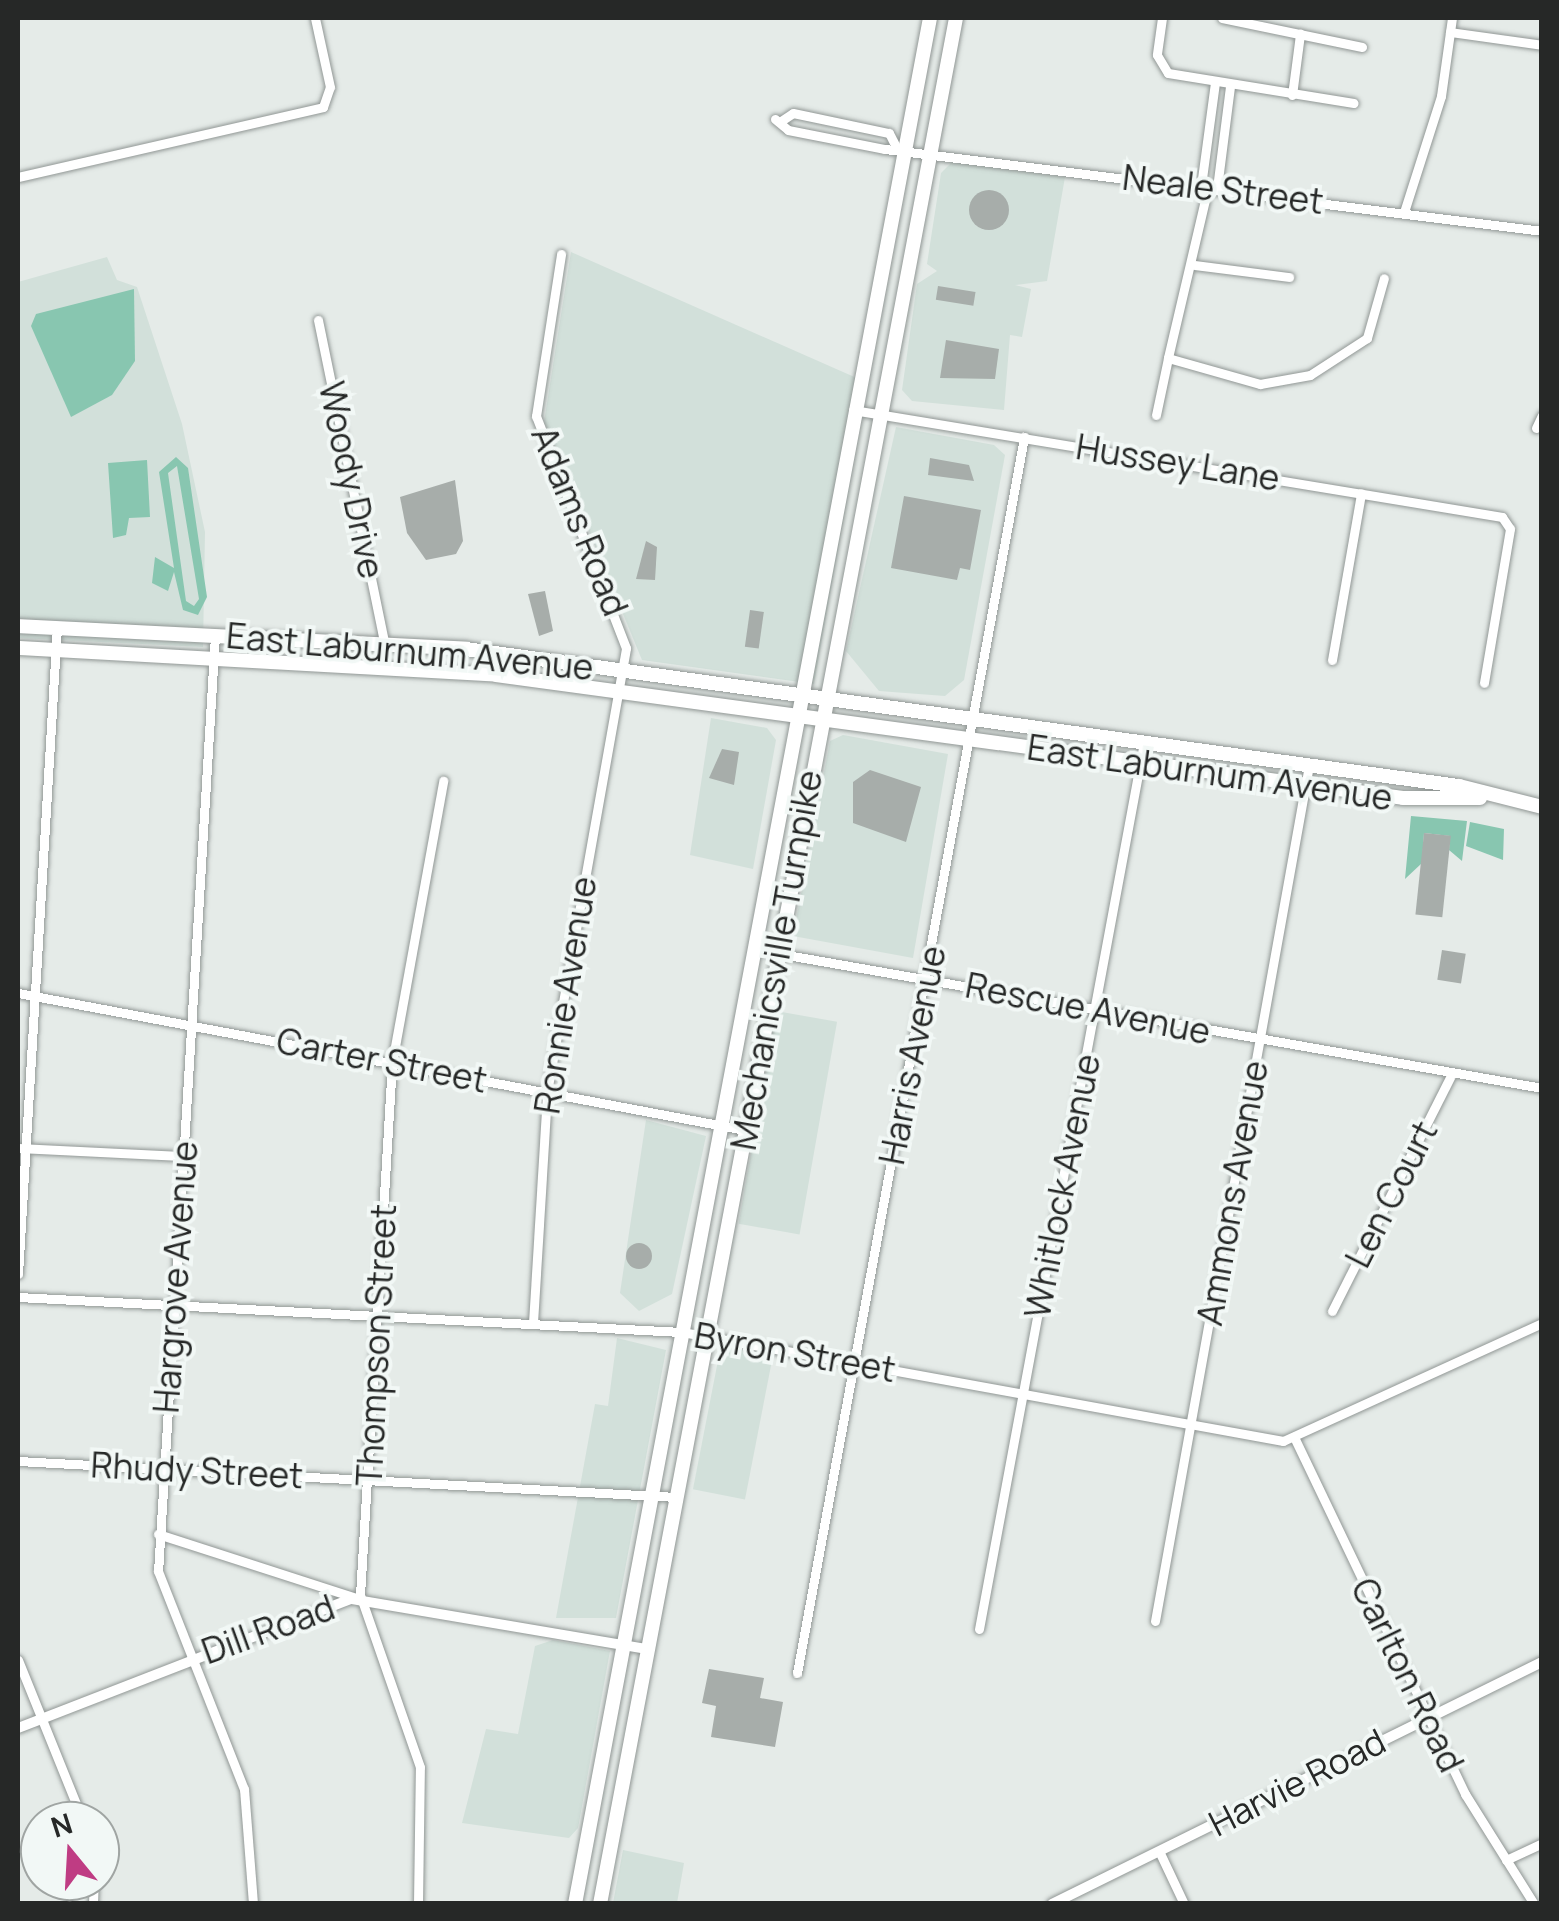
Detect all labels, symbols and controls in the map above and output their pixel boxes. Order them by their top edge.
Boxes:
street label: Neale Street [1120,156,1326,222]
street label: Woody Drive [311,378,393,582]
street label: Adams Road [523,420,637,622]
street label: Hussey Lane [1073,425,1283,499]
street label: East Laburnum Avenue [225,614,595,688]
street label: East Laburnum Avenue [1025,726,1395,818]
street label: Mechanicsville Turnpike [722,767,830,1153]
street label: Ronnie Avenue [526,873,604,1117]
street label: Harris Avenue [870,942,954,1168]
street label: Rescue Avenue [962,964,1214,1052]
street label: Carter Street [273,1019,491,1101]
street label: Whitlock Avenue [1016,1050,1108,1322]
street label: Ammons Avenue [1188,1057,1276,1329]
street label: Len Court [1336,1114,1446,1274]
street label: Hargrove Avenue [145,1140,205,1414]
street label: Thompson Street [348,1203,404,1487]
street label: Byron Street [691,1314,899,1390]
street label: Rhudy Street [90,1443,304,1497]
street label: Carlton Road [1343,1571,1473,1779]
street label: Dill Road [196,1586,340,1672]
street label: Harvie Road [1202,1720,1392,1844]
north arrow [20,1801,120,1901]
text: N [46,1803,77,1846]

